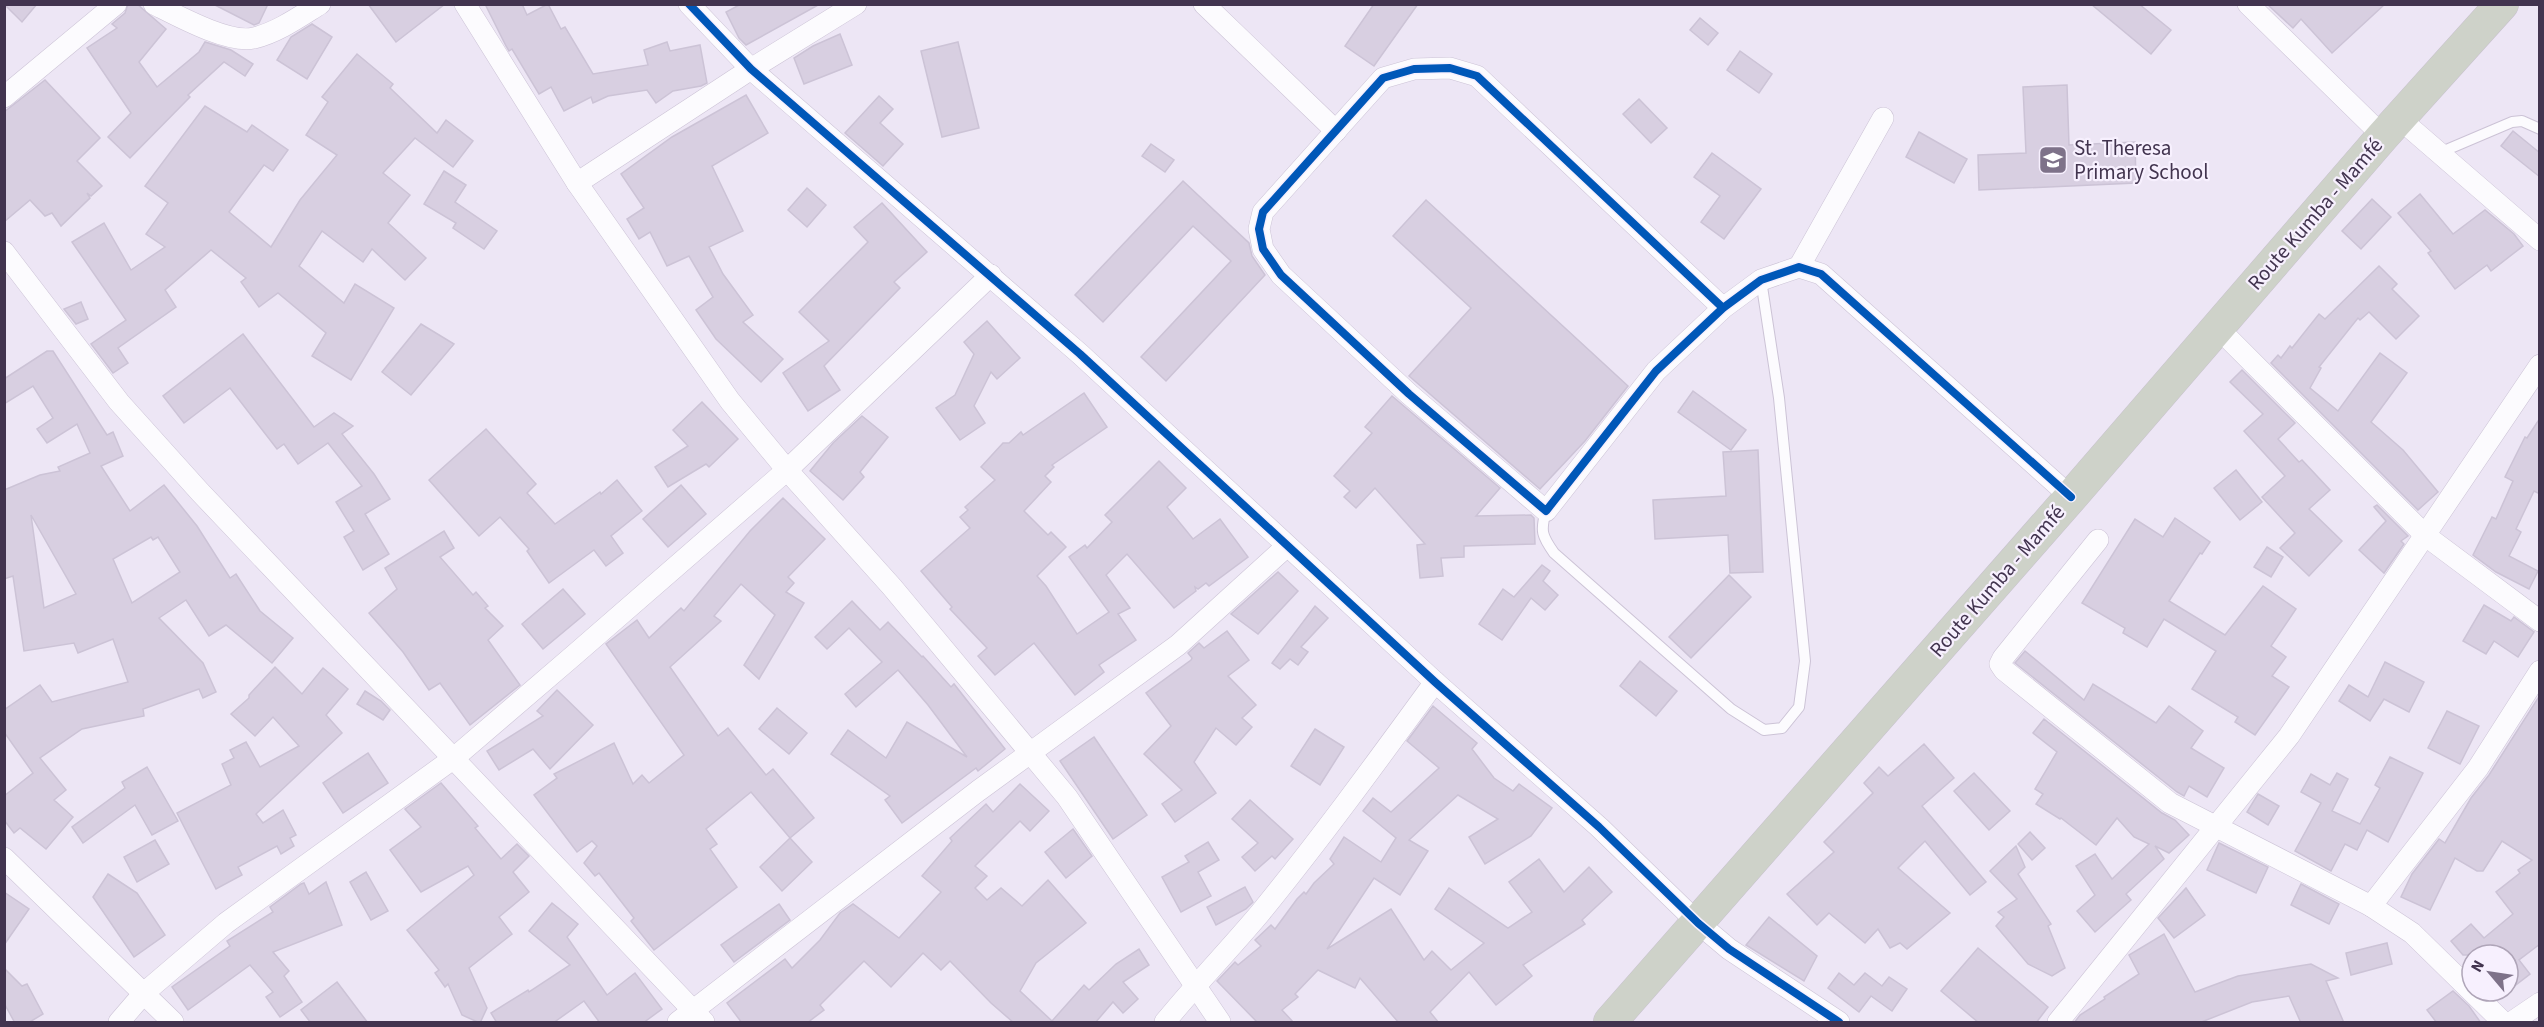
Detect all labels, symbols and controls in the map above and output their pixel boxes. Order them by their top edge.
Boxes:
street label: Route Kumba - Mamfé [2240,131,2390,297]
place label: St. Theresa Primary School [2074,133,2209,187]
school or university icon: St. Theresa Primary School [2037,144,2069,176]
street label: Route Kumba - Mamfé [1922,498,2072,664]
north arrow [2460,943,2520,1003]
text: N [2466,956,2490,976]

